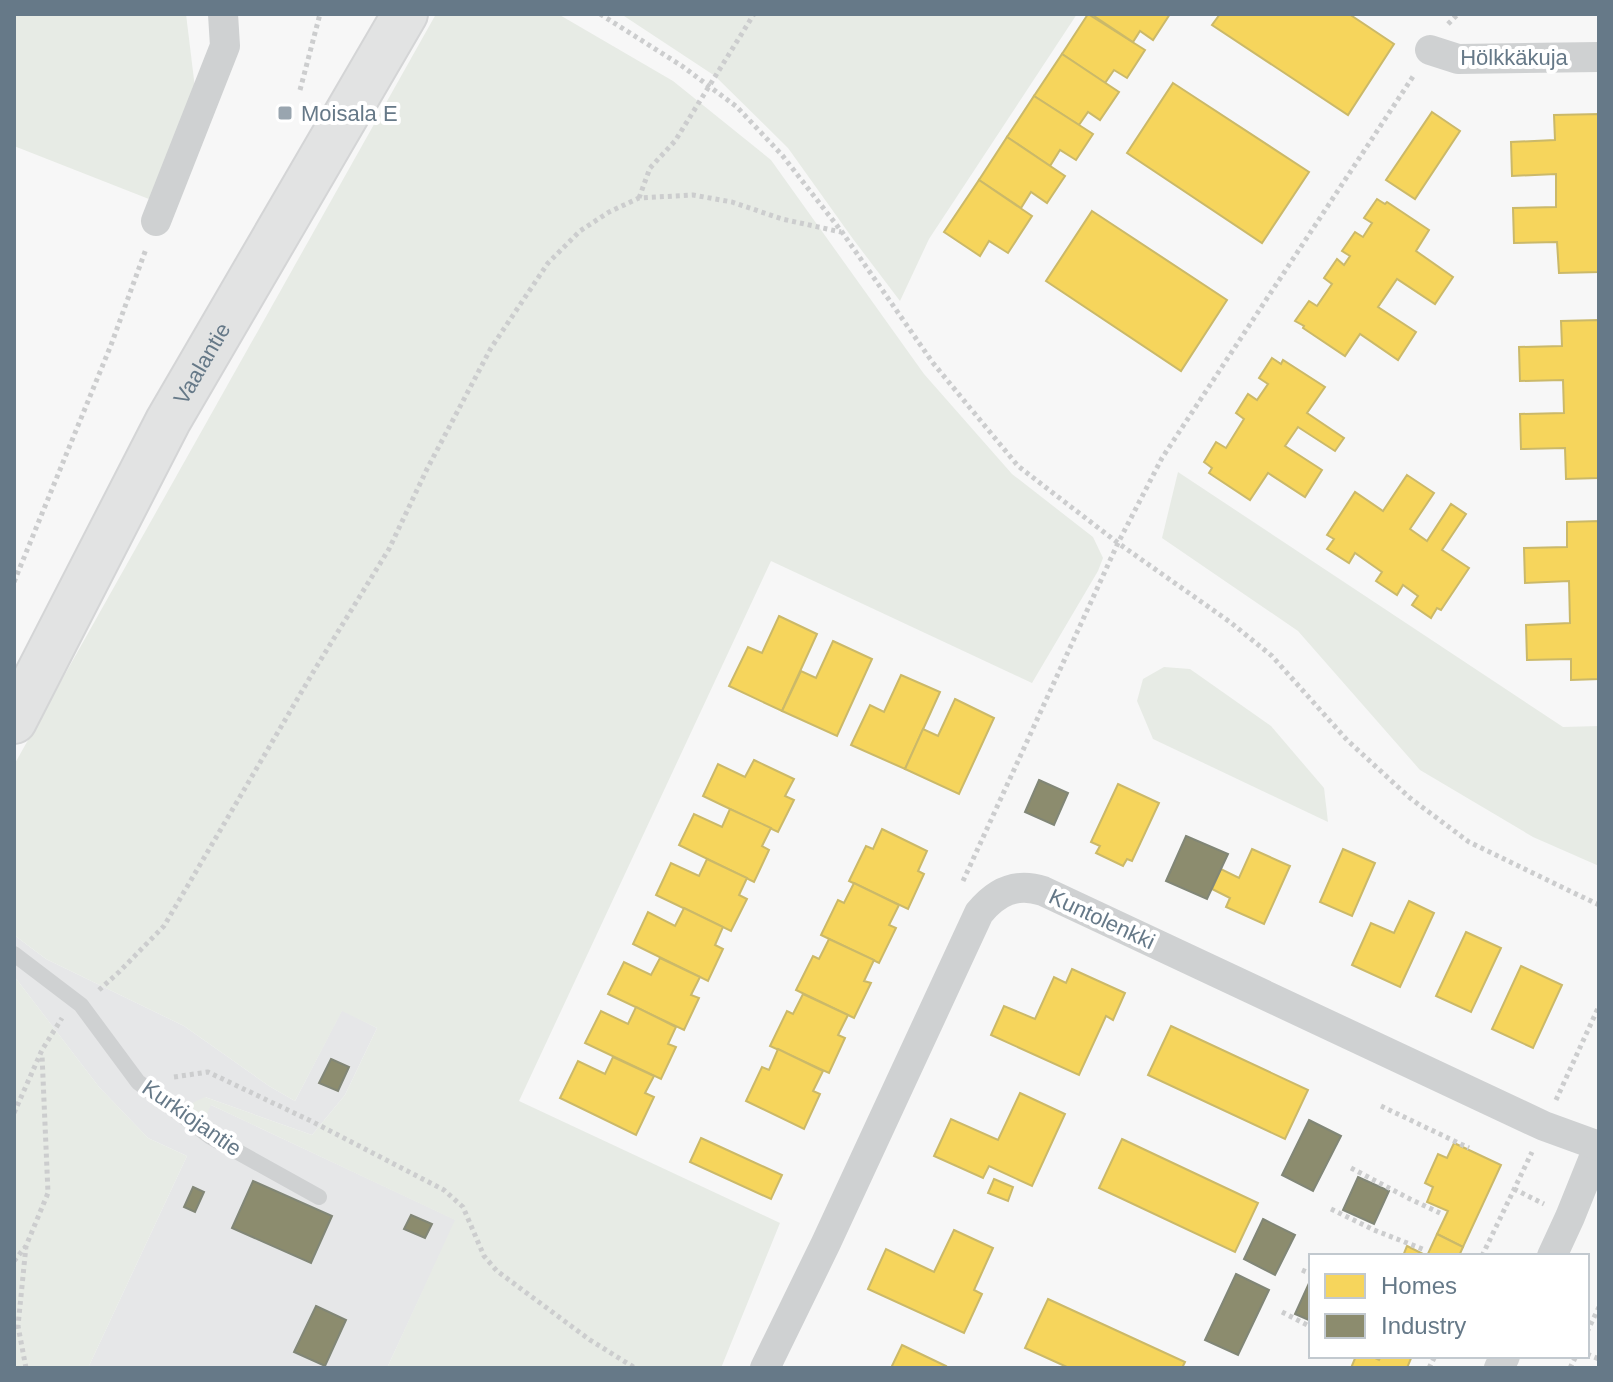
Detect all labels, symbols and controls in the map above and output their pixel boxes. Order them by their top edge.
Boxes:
street label: Hölkkäkuja [1460,45,1569,70]
place label: Moisala E [301,101,398,126]
marker: Moisala E [276,104,294,122]
street label: Vaalantie [168,318,235,409]
street label: Kuntolenkki [1045,884,1159,954]
street label: Kurkiojantie [138,1075,246,1161]
legend [1309,1254,1589,1358]
text: Homes [1381,1272,1457,1299]
text: Industry [1381,1312,1466,1339]

